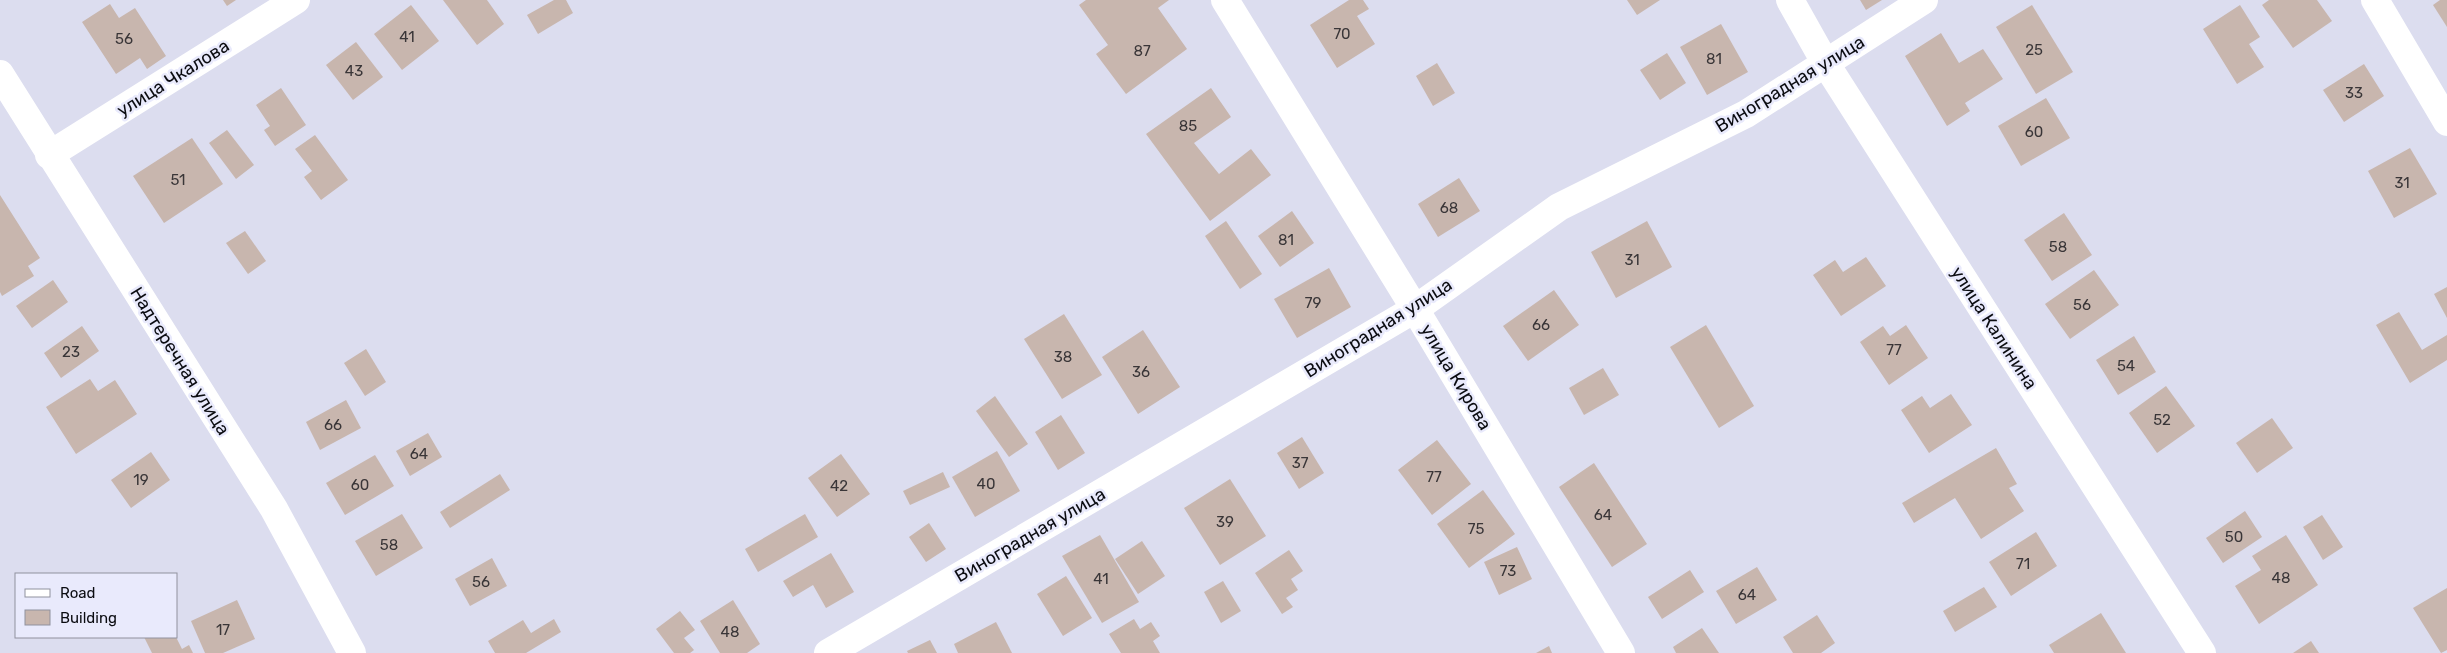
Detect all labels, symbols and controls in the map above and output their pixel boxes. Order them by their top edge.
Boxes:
house number: 70 [1333,25,1351,43]
house number: 41 [399,28,415,46]
house number: 56 [115,30,133,48]
street label: Виноградная улица [1711,31,1869,137]
street label: улица Чкалова [113,35,233,121]
house number: 25 [2025,41,2043,59]
house number: 87 [1133,42,1151,60]
house number: 81 [1706,50,1722,68]
house number: 43 [345,62,363,80]
house number: 33 [2345,84,2363,102]
house number: 85 [1179,117,1197,135]
house number: 60 [2025,123,2043,141]
house number: 51 [170,171,186,189]
house number: 31 [2394,174,2410,192]
house number: 68 [1440,199,1458,217]
house number: 81 [1278,231,1294,249]
house number: 58 [2049,238,2067,256]
house number: 31 [1624,251,1640,269]
street label: улица Калинина [1946,263,2042,393]
street label: Виноградная улица [1300,274,1456,382]
street label: Надтеречная улица [125,283,235,439]
house number: 79 [1305,294,1321,312]
house number: 56 [2073,296,2091,314]
house number: 66 [1532,316,1550,334]
street label: улица Кирова [1416,320,1496,434]
house number: 77 [1886,341,1902,359]
house number: 23 [62,343,80,361]
house number: 38 [1054,348,1072,366]
house number: 54 [2117,357,2135,375]
house number: 36 [1132,363,1150,381]
house number: 52 [2153,411,2171,429]
house number: 66 [324,416,342,434]
house number: 64 [410,445,428,463]
house number: 37 [1292,454,1309,472]
house number: 77 [1426,468,1442,486]
house number: 19 [133,471,149,489]
house number: 40 [977,475,995,493]
house number: 60 [351,476,369,494]
house number: 42 [830,477,848,495]
street label: Виноградная улица [951,483,1109,587]
house number: 64 [1594,506,1612,524]
house number: 39 [1216,513,1234,531]
house number: 75 [1468,520,1484,538]
house number: 50 [2225,528,2243,546]
house number: 58 [380,536,398,554]
house number: 71 [2016,555,2030,573]
house number: 73 [1500,562,1516,580]
house number: 48 [2272,569,2290,587]
house number: 41 [1093,570,1109,588]
legend [15,573,178,638]
house number: 56 [472,573,490,591]
text: Road [60,584,96,602]
house number: 64 [1738,586,1756,604]
text: Building [60,609,117,627]
house number: 17 [216,621,230,639]
house number: 48 [721,623,739,641]

